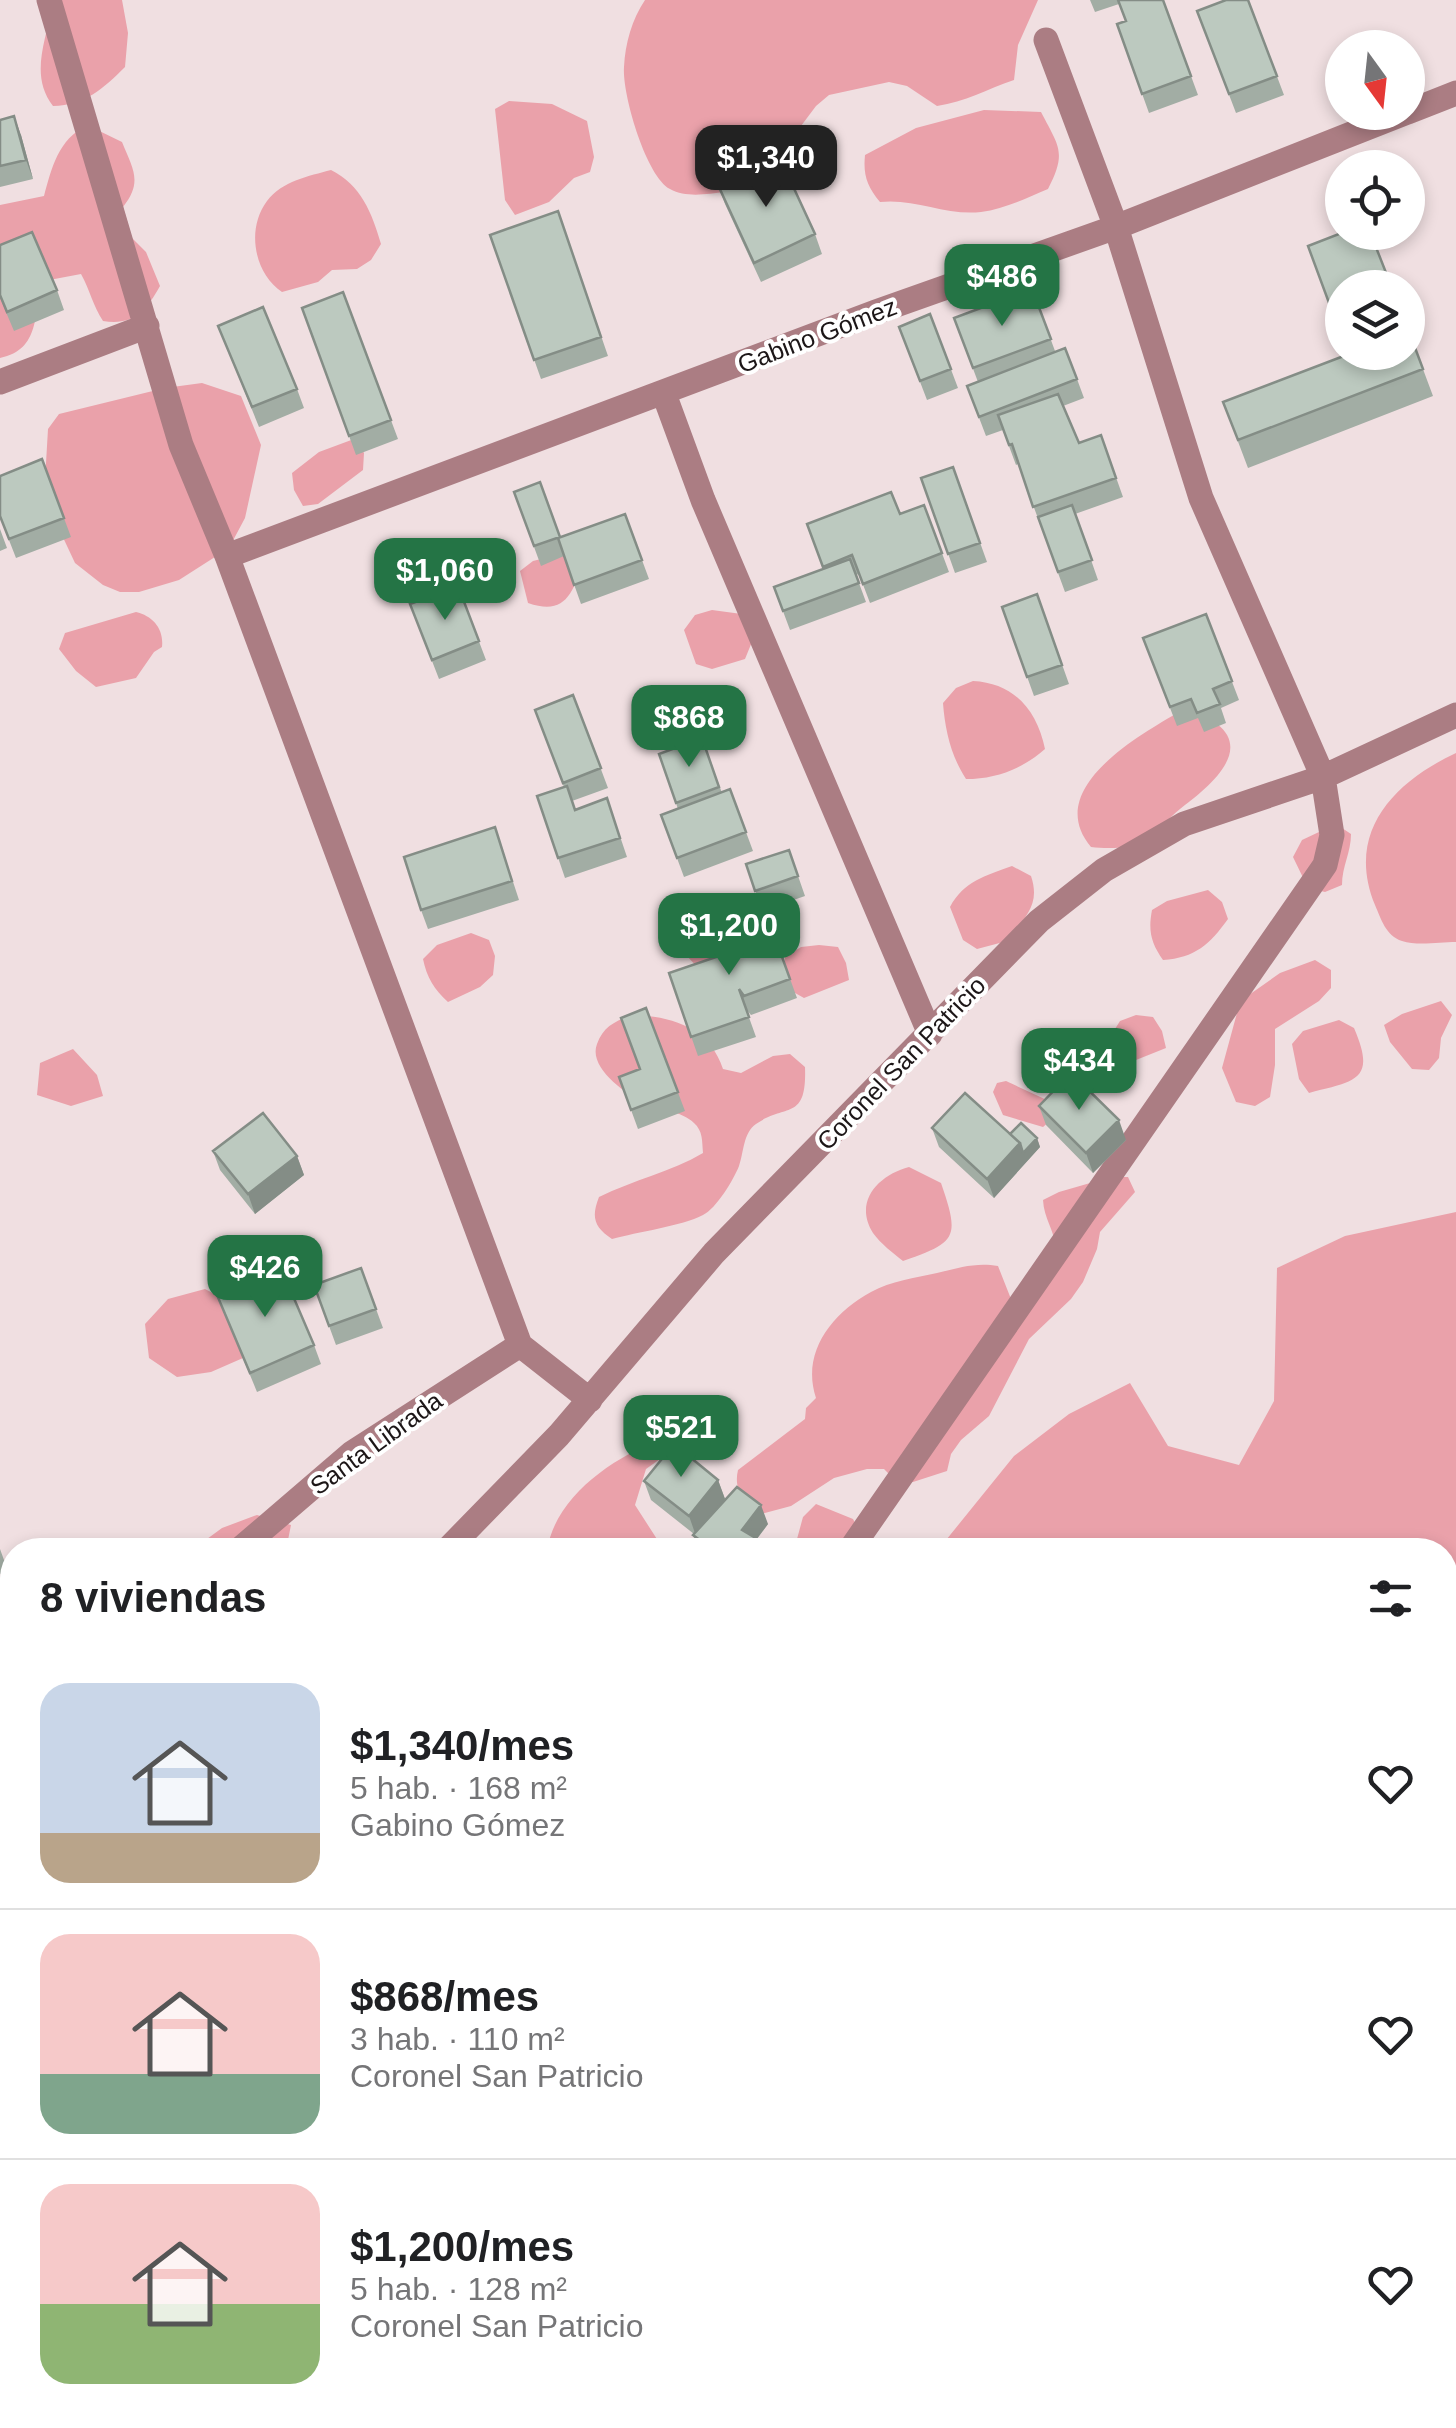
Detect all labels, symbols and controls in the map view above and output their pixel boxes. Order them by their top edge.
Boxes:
north arrow [1325,30,1425,130]
map controls [1325,30,1425,370]
pin: $1,340 [685,125,847,210]
text: $1,340 [717,139,815,175]
button: locate [1325,150,1425,250]
pin: $486 [943,244,1061,329]
text: $486 [966,258,1038,294]
button: layers [1325,270,1425,370]
street label: Gabino Gómez [733,292,901,378]
pin: $1,060 [364,538,526,623]
text: $1,060 [396,552,494,588]
pin: $868 [630,685,748,770]
text: $868 [653,699,725,735]
pin: $1,200 [648,893,810,978]
text: $1,200 [680,907,778,943]
street label: Coronel San Patricio [811,971,991,1155]
pin: $434 [1020,1028,1138,1113]
text: $434 [1043,1042,1115,1078]
pin: $426 [206,1235,324,1320]
text: $426 [229,1249,301,1285]
street label: Santa Librada [305,1386,447,1500]
pin: $521 [622,1395,740,1480]
text: $521 [645,1409,717,1445]
icon: filters [1363,1571,1418,1626]
text: 8 viviendas [40,1574,266,1621]
text: $1,340/mes [350,1722,574,1769]
icon: home [120,1723,240,1843]
icon: heart [1363,1756,1418,1811]
text: 5 hab. · 168 m² [350,1770,567,1806]
text: Gabino Gómez [350,1807,565,1843]
text: $868/mes [350,1973,539,2020]
icon: home [120,1974,240,2094]
icon: heart [1363,2007,1418,2062]
text: 3 hab. · 110 m² [350,2021,565,2057]
text: Coronel San Patricio [350,2058,643,2094]
text: $1,200/mes [350,2223,574,2270]
icon: home [120,2224,240,2344]
icon: heart [1363,2257,1418,2312]
text: 5 hab. · 128 m² [350,2271,567,2307]
text: Coronel San Patricio [350,2308,643,2344]

